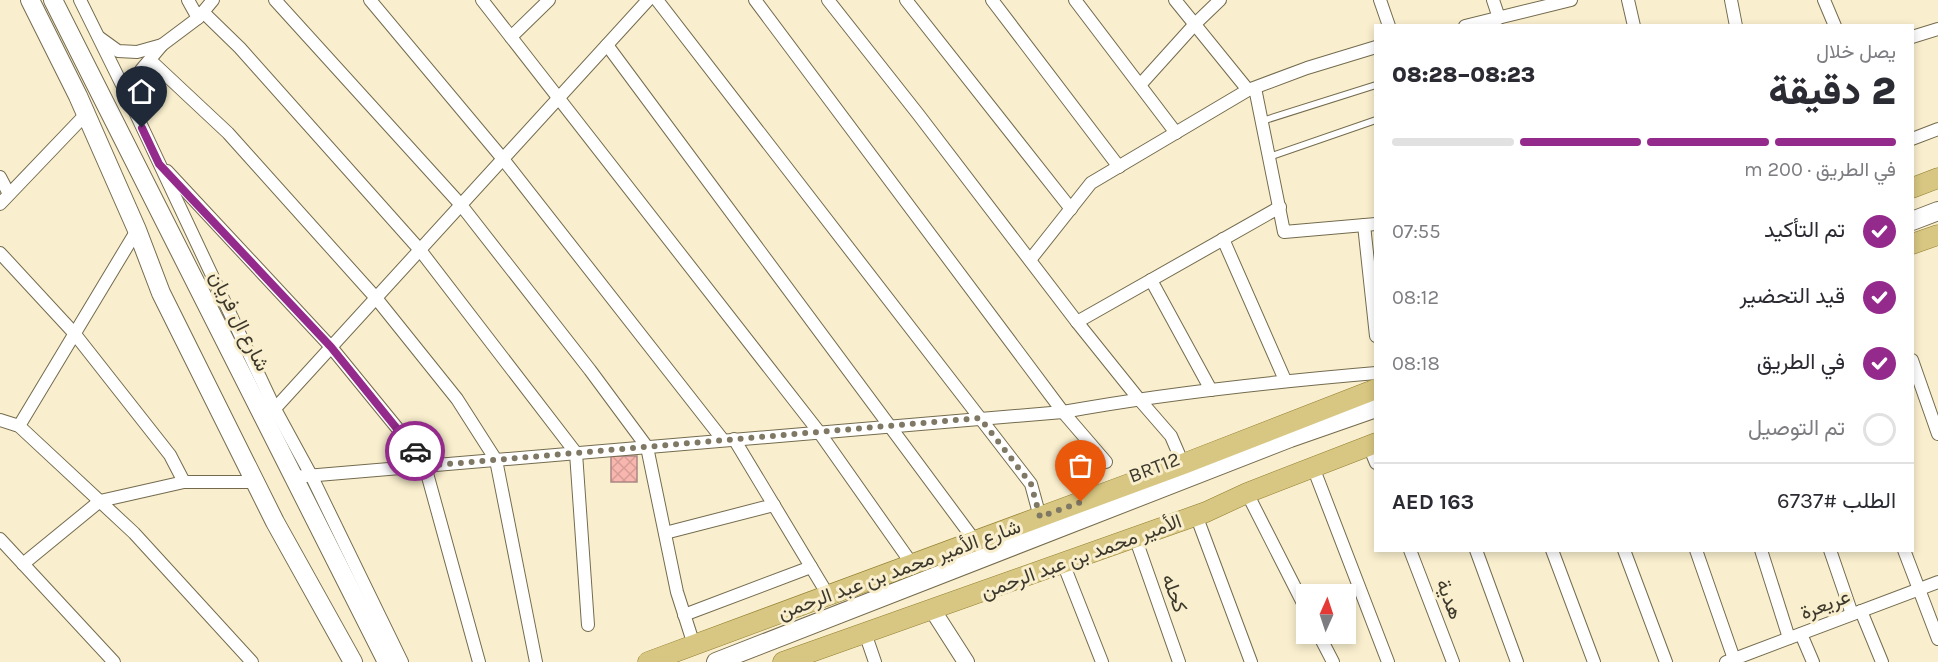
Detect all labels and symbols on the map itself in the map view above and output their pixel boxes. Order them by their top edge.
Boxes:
pin [116,66,167,128]
street label: شارع ال فريان [203,267,275,376]
courier [385,421,445,481]
pin [1055,440,1106,502]
street label: BRT12 [1125,447,1183,488]
street label: الأمير محمد بن عبد الرحمن [978,509,1185,604]
street label: شارع الأمير محمد بن عبد الرحمن [775,515,1024,626]
street label: كحله [1157,571,1192,616]
street label: هدية [1431,576,1468,623]
north arrow [1296,584,1356,644]
street label: عريعرة [1797,585,1854,625]

